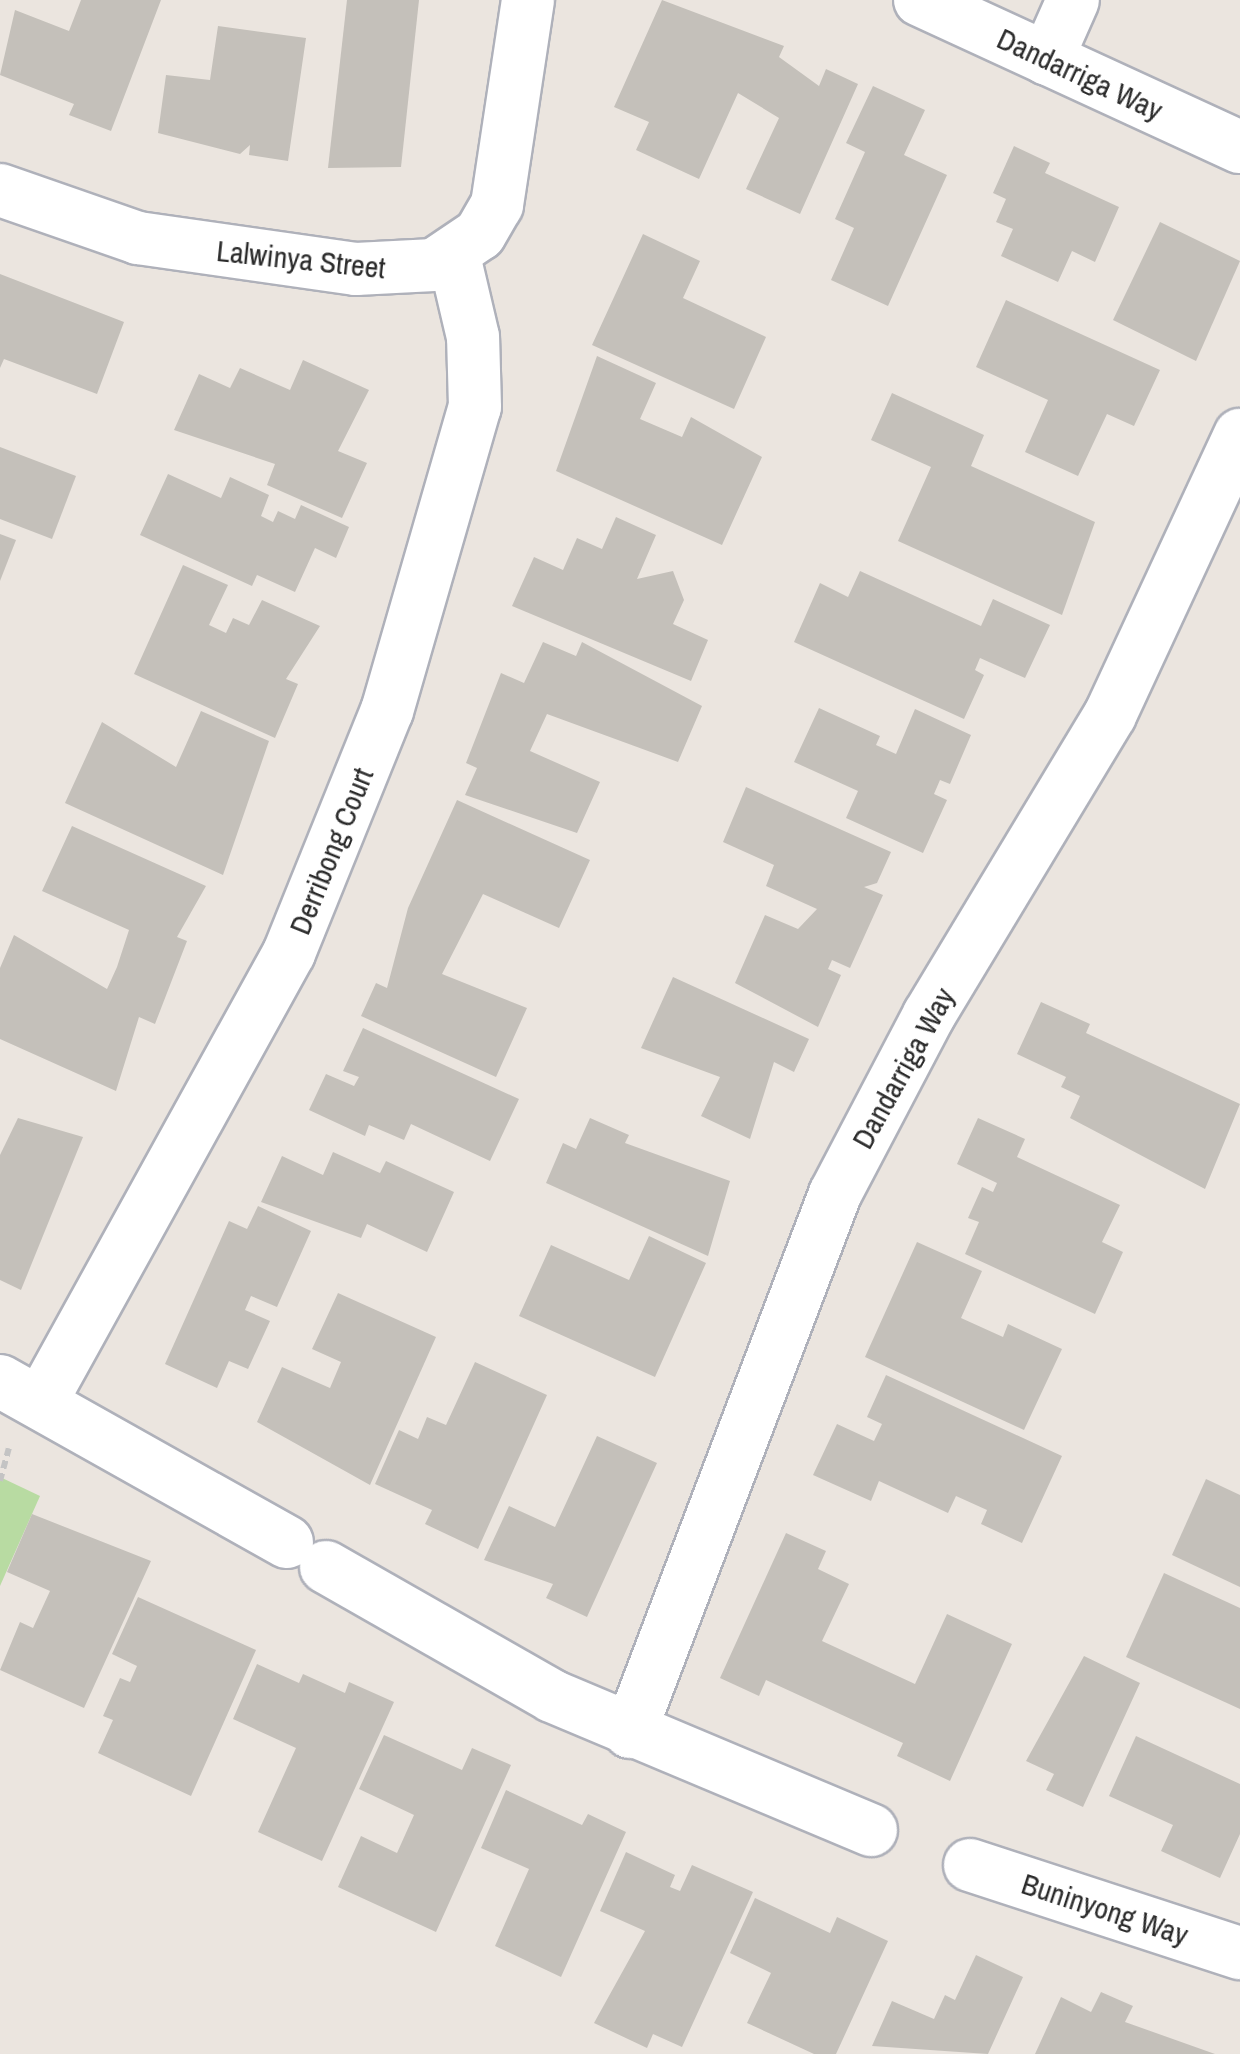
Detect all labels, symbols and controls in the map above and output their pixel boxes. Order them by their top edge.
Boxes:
street label: Dandarriga Way [992,20,1168,128]
street label: Lalwinya Street [215,232,387,286]
street label: Derribong Court [281,762,381,940]
street label: Dandarriga Way [844,981,962,1155]
street label: Buninyong Way [1017,1865,1193,1953]

